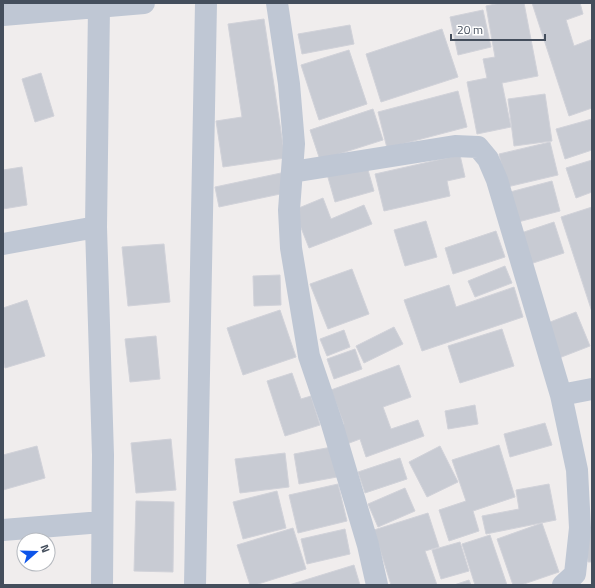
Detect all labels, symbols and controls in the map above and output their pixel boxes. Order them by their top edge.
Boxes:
scale bar [451,16,545,42]
text: 20 m [457,20,483,39]
north arrow [16,532,56,572]
text: N [37,542,54,555]

